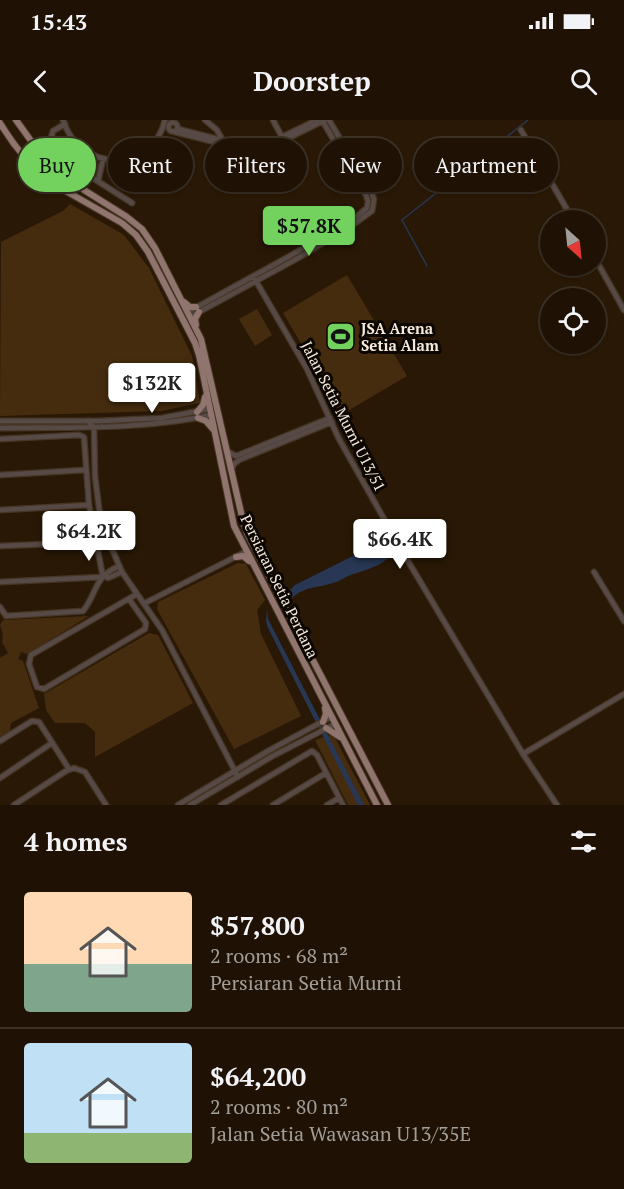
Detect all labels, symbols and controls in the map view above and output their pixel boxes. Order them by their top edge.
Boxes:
text: 15:43 [30,7,87,36]
text: Doorstep [253,63,371,99]
icon: back [24,65,57,98]
icon: search [567,65,600,98]
chip: Buy [18,138,96,192]
chip: Rent [108,138,193,192]
chip: Filters [205,138,307,192]
chip: New [319,138,402,192]
chip: Apartment [414,138,558,192]
pin: $57.8K [260,206,358,257]
north arrow [540,210,606,276]
map controls [540,210,606,354]
text: $57.8K [277,212,341,239]
button: locate [540,288,606,354]
place label: JSA Arena Setia Alam [361,318,439,355]
sports icon: JSA Arena Setia Alam [324,321,356,353]
street label: Jalan Setia Murni U13/51 [297,338,391,494]
pin: $132K [110,363,194,414]
text: $132K [122,369,182,396]
pin: $64.2K [40,511,138,562]
street label: Persiaran Setia Perdana [237,511,324,661]
text: $64.2K [56,517,122,544]
pin: $66.4K [351,519,449,570]
text: $66.4K [367,525,433,552]
text: 4 homes [24,824,128,858]
icon: filters [567,825,600,858]
text: $57,800 [210,908,305,942]
icon: home [72,916,144,988]
text: 2 rooms · 68 m² [210,942,348,969]
text: Persiaran Setia Murni [210,969,402,996]
text: $64,200 [210,1059,306,1093]
icon: home [72,1067,144,1139]
text: 2 rooms · 80 m² [210,1093,348,1120]
text: Jalan Setia Wawasan U13/35E [210,1120,471,1147]

